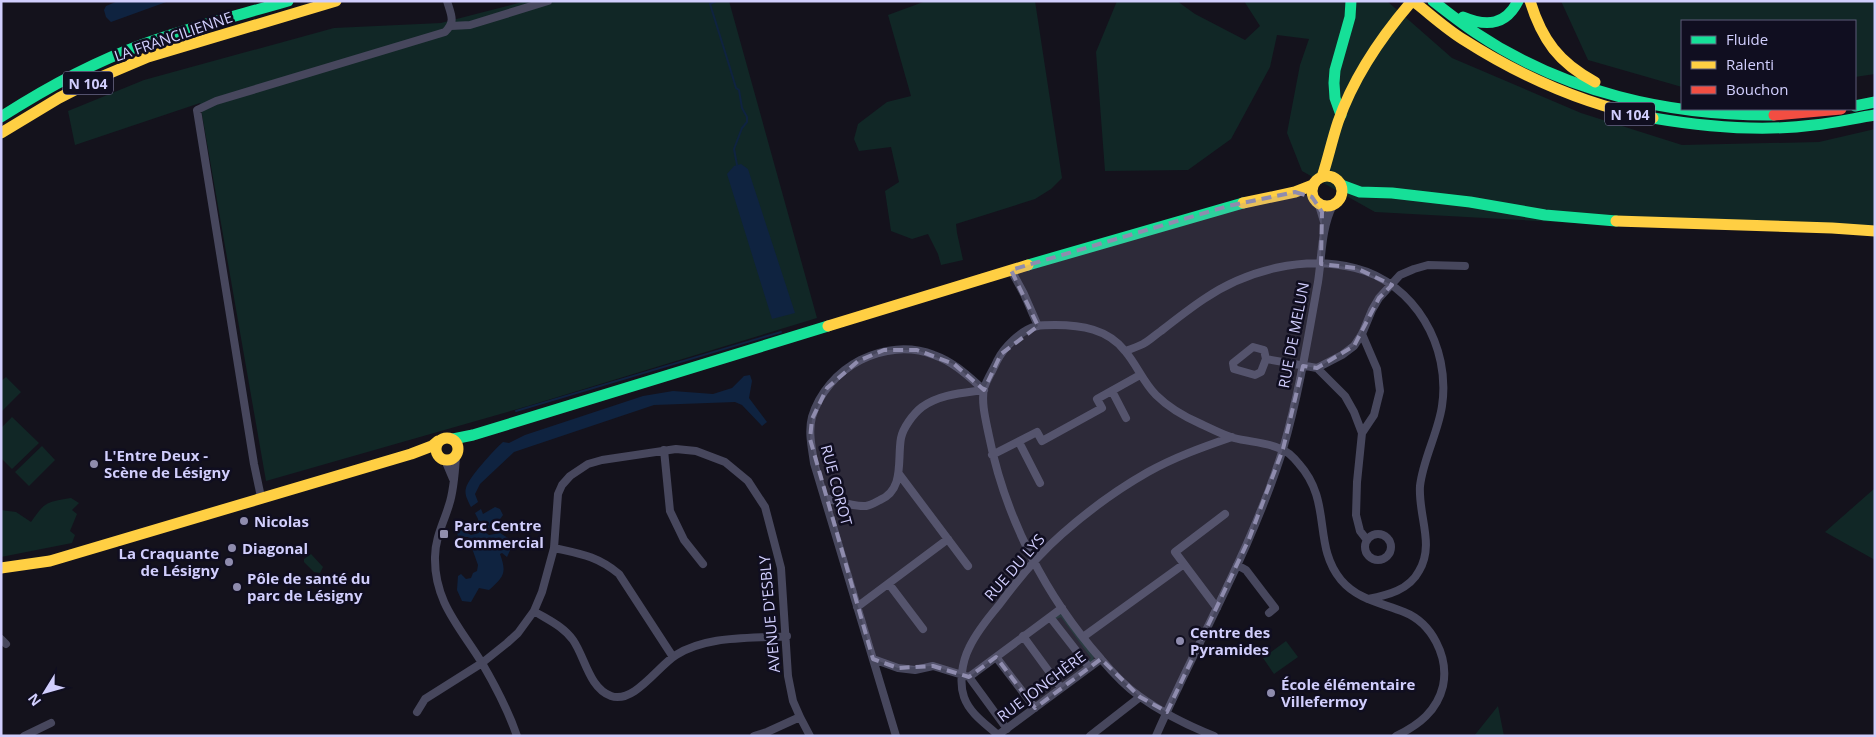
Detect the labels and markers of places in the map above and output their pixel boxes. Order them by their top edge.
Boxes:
place label: L'Entre Deux - Scène de Lésigny [104,445,230,482]
marker: L'Entre Deux - Scène de Lésigny [88,458,100,470]
place label: Nicolas [254,511,309,531]
marker: Nicolas [238,515,250,527]
place label: Parc Centre Commercial [454,515,544,552]
marker: Parc Centre Commercial [438,528,450,540]
place label: Diagonal [242,538,308,558]
marker: Diagonal [226,542,238,554]
place label: La Craquante de Lésigny [118,543,219,580]
marker: La Craquante de Lésigny [223,556,235,568]
place label: Pôle de santé du parc de Lésigny [247,568,370,605]
marker: Pôle de santé du parc de Lésigny [231,581,243,593]
place label: Centre des Pyramides [1190,622,1270,659]
marker: Centre des Pyramides [1174,635,1186,647]
place label: École élémentaire Villefermoy [1281,674,1415,711]
marker: École élémentaire Villefermoy [1265,687,1277,699]

